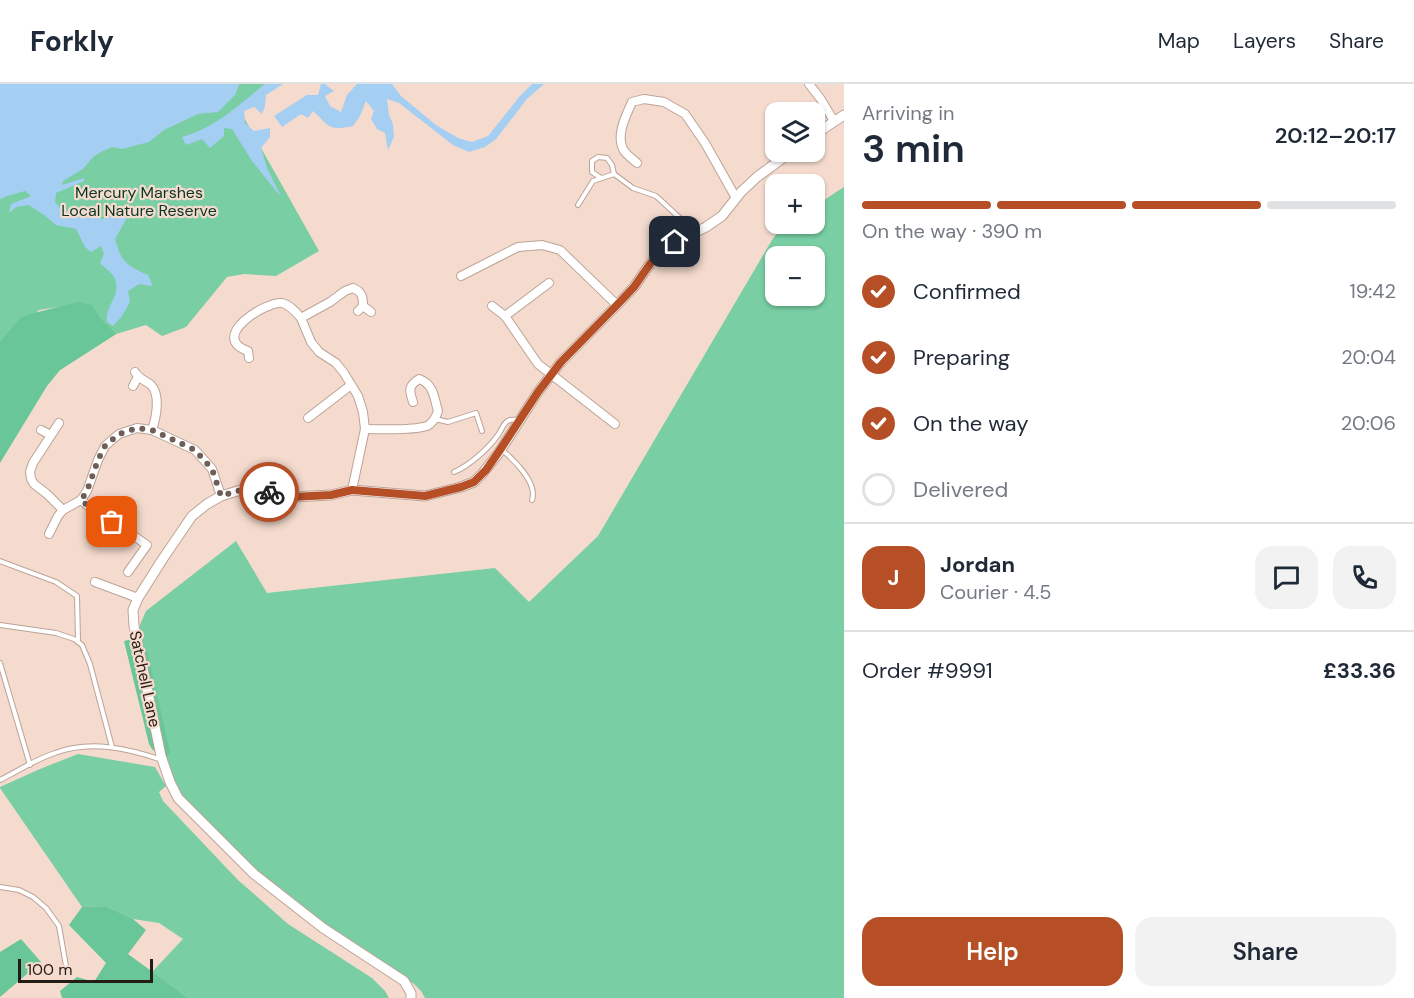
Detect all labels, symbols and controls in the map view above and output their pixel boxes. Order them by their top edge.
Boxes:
text: Forkly [30,23,114,60]
text: Map [1158,27,1200,55]
text: Layers [1233,27,1296,55]
text: Share [1329,27,1384,55]
text: Arriving in [862,100,954,126]
map controls [765,102,825,306]
button: layers [765,102,825,162]
text: 20:12–20:17 [1275,121,1396,150]
text: 3 min [862,123,965,174]
button: + [765,174,825,234]
park label: Mercury Marshes Local Nature Reserve [61,182,217,221]
pin [649,216,700,267]
text: On the way · 390 m [862,218,1042,244]
icon: home [658,225,691,258]
button: − [765,246,825,306]
icon: check [862,275,895,308]
text: Confirmed [913,277,1021,306]
text: 19:42 [1350,278,1396,304]
icon: check [862,341,895,374]
text: Preparing [913,343,1010,372]
text: 20:04 [1341,344,1396,370]
icon: check [862,407,895,440]
text: On the way [913,409,1028,438]
text: 20:06 [1341,410,1396,436]
courier [239,462,299,522]
text: Delivered [913,475,1008,504]
icon: bike [253,476,286,509]
pin [86,496,137,547]
icon: bag [95,505,128,538]
button: chat [1255,546,1318,609]
button: phone [1333,546,1396,609]
text: Jordan [940,550,1015,579]
text: J [888,563,899,592]
text: Courier · 4.5 [940,579,1052,605]
street label: Satchell Lane [125,629,165,729]
text: Order #9991 [862,656,993,685]
text: £33.36 [1323,656,1396,685]
button: Help [862,917,1123,986]
button: Share [1135,917,1396,986]
scale bar [18,956,153,984]
text: 100 m [27,959,72,980]

